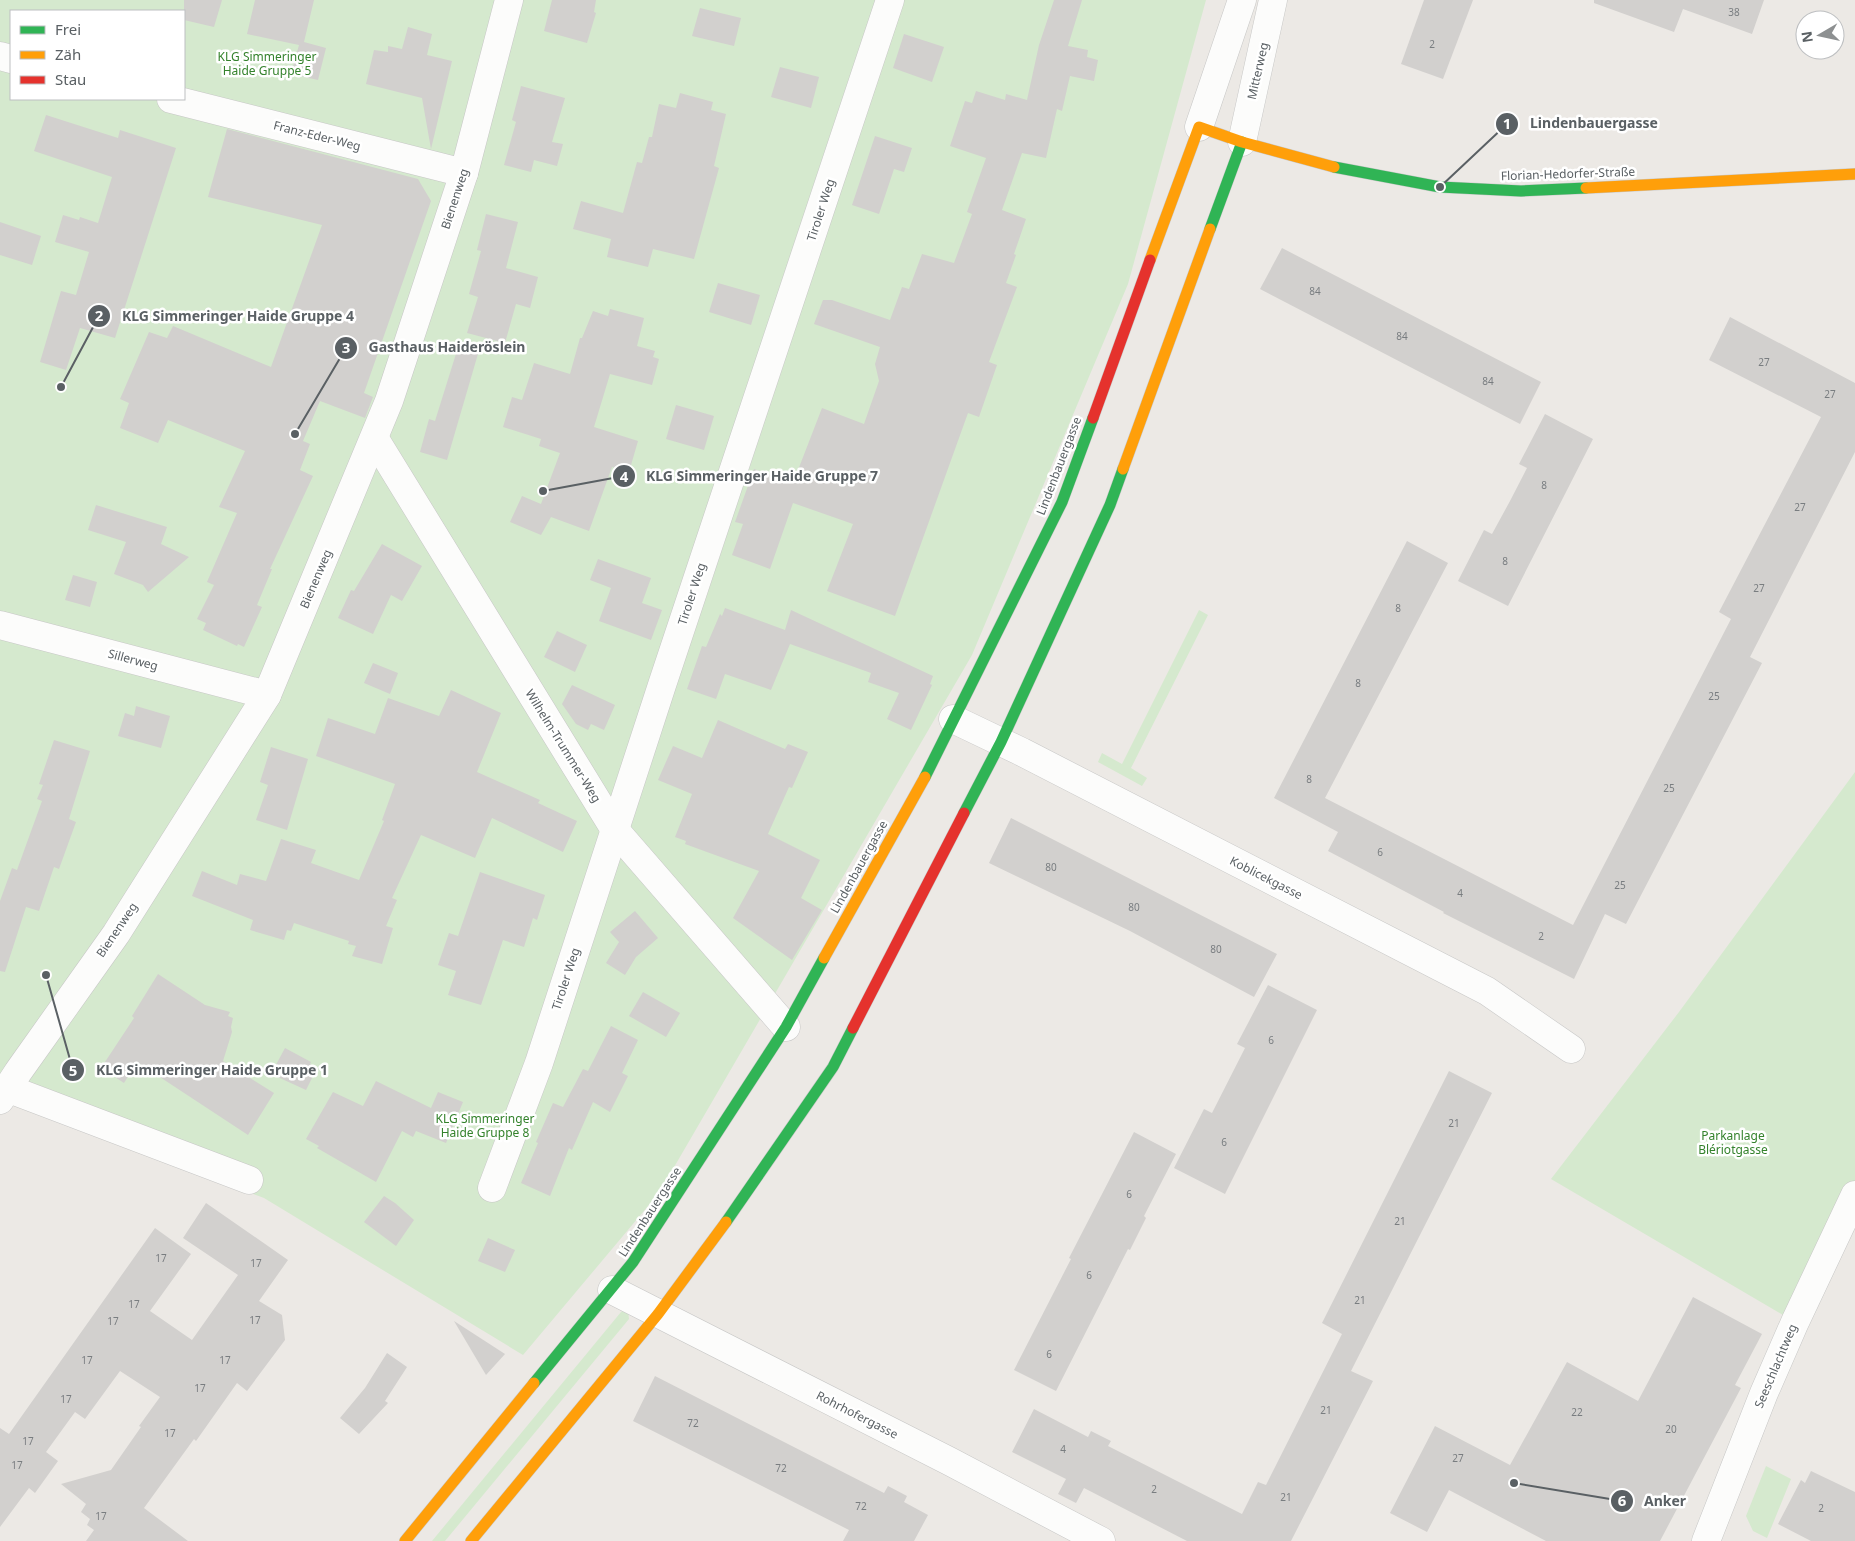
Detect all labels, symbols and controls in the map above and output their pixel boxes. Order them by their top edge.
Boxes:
house number: 38 [1728,5,1740,19]
legend [10,10,185,100]
north arrow [1795,10,1845,60]
text: Frei [55,19,81,39]
text: N [1796,30,1817,44]
house number: 2 [1429,37,1435,51]
street label: Mitterweg [1243,41,1272,101]
text: Zäh [55,44,81,64]
park label: KLG Simmeringer Haide Gruppe 5 [218,48,316,79]
text: Stau [55,69,86,89]
callout: Lindenbauergasse [1495,109,1668,138]
text: 1 [1503,113,1511,133]
text: Lindenbauergasse [1530,113,1658,132]
street label: Franz-Eder-Weg [272,116,363,155]
street label: Florian-Hedorfer-Straße [1501,163,1636,184]
street label: Bienenweg [437,166,472,231]
street label: Tiroler Weg [802,176,839,243]
house number: 84 [1309,284,1321,298]
callout: KLG Simmeringer Haide Gruppe 4 [87,302,364,331]
text: 2 [95,305,104,325]
text: KLG Simmeringer Haide Gruppe 4 [122,306,354,325]
house number: 84 [1396,329,1408,343]
callout: Gasthaus Haideröslein [334,333,536,362]
text: 3 [342,337,350,357]
text: Gasthaus Haideröslein [369,337,525,356]
house number: 27 [1758,355,1770,369]
house number: 84 [1482,374,1494,388]
house number: 27 [1824,387,1836,401]
street label: Lindenbauergasse [1032,414,1085,517]
callout: KLG Simmeringer Haide Gruppe 7 [611,462,888,491]
text: 4 [620,466,629,486]
text: KLG Simmeringer Haide Gruppe 7 [646,466,878,485]
house number: 8 [1541,478,1547,492]
house number: 27 [1794,500,1806,514]
street label: Bienenweg [295,547,336,611]
house number: 8 [1502,554,1508,568]
street label: Tiroler Weg [673,560,710,627]
house number: 27 [1753,581,1765,595]
house number: 8 [1395,601,1401,615]
street label: Sillerweg [106,645,160,674]
house number: 8 [1355,676,1361,690]
street label: Wilhelm-Trummer-Weg [522,686,605,806]
house number: 25 [1708,689,1720,703]
house number: 8 [1306,772,1312,786]
house number: 25 [1663,781,1675,795]
street label: Lindenbauergasse [826,817,891,916]
house number: 6 [1377,845,1383,859]
street label: Koblicekgasse [1227,852,1306,903]
house number: 80 [1045,860,1057,874]
house number: 25 [1614,878,1626,892]
house number: 4 [1457,886,1463,900]
street label: Bienenweg [92,899,141,961]
house number: 80 [1128,900,1140,914]
house number: 2 [1538,929,1544,943]
house number: 80 [1210,942,1222,956]
street label: Tiroler Weg [547,945,584,1012]
house number: 6 [1268,1033,1274,1047]
callout: KLG Simmeringer Haide Gruppe 1 [61,1056,338,1085]
text: 5 [69,1060,77,1080]
text: KLG Simmeringer Haide Gruppe 1 [96,1060,328,1079]
park label: KLG Simmeringer Haide Gruppe 8 [436,1110,534,1141]
house number: 21 [1448,1116,1460,1130]
park label: Parkanlage Blériotgasse [1698,1127,1768,1158]
house number: 6 [1221,1135,1227,1149]
street label: Lindenbauergasse [614,1163,685,1260]
house number: 6 [1126,1187,1132,1201]
house number: 21 [1394,1214,1406,1228]
house number: 17 [155,1251,167,1265]
house number: 17 [250,1256,262,1270]
house number: 6 [1086,1268,1092,1282]
house number: 21 [1354,1293,1366,1307]
house number: 17 [128,1297,140,1311]
house number: 17 [249,1313,261,1327]
house number: 17 [107,1314,119,1328]
street label: Seeschlachtweg [1750,1321,1801,1411]
house number: 6 [1046,1347,1052,1361]
house number: 17 [81,1353,93,1367]
house number: 17 [219,1353,231,1367]
house number: 17 [194,1381,206,1395]
street label: Rohrhofergasse [813,1387,901,1443]
house number: 17 [60,1392,72,1406]
house number: 21 [1320,1403,1332,1417]
house number: 22 [1571,1405,1583,1419]
house number: 72 [687,1416,699,1430]
house number: 20 [1665,1422,1677,1436]
house number: 17 [164,1426,176,1440]
house number: 17 [22,1434,34,1448]
house number: 4 [1060,1442,1066,1456]
house number: 27 [1452,1451,1464,1465]
house number: 17 [11,1458,23,1472]
house number: 72 [775,1461,787,1475]
house number: 2 [1151,1482,1157,1496]
callout: Anker [1609,1486,1696,1515]
house number: 21 [1280,1490,1292,1504]
text: 6 [1618,1490,1627,1510]
text: Anker [1644,1491,1687,1510]
house number: 72 [855,1499,867,1513]
house number: 2 [1818,1501,1824,1515]
house number: 17 [95,1509,107,1523]

